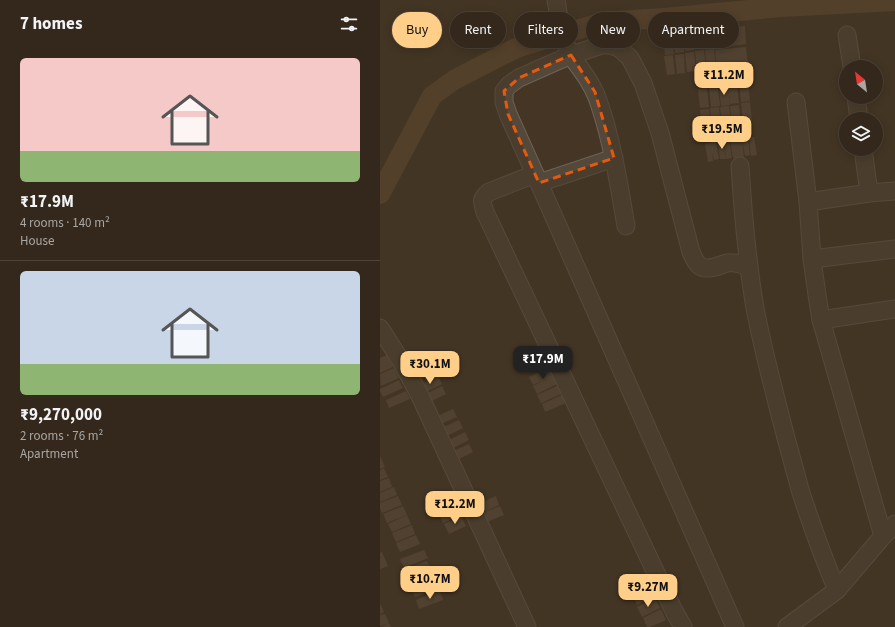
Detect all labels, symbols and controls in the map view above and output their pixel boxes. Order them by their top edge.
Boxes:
text: 7 homes [20,12,82,36]
chip: Buy [392,12,442,48]
chip: Rent [450,12,506,48]
chip: Filters [514,12,578,48]
chip: New [586,12,640,48]
chip: Apartment [648,12,739,48]
icon: filters [338,13,360,35]
north arrow [839,60,883,104]
map controls [839,60,883,156]
pin: ₹11.2M [691,62,757,96]
text: ₹11.2M [703,66,745,84]
icon: home [154,84,226,156]
button: layers [839,112,883,156]
pin: ₹19.5M [689,116,755,150]
text: ₹19.5M [701,120,743,138]
text: ₹17.9M [20,190,74,214]
text: 4 rooms · 140 m² [20,214,110,232]
text: House [20,232,55,250]
icon: home [154,297,226,369]
pin: ₹17.9M [510,346,576,380]
text: ₹17.9M [522,350,564,368]
pin: ₹30.1M [397,351,463,385]
text: ₹30.1M [409,355,451,373]
text: ₹9,270,000 [20,403,102,427]
text: 2 rooms · 76 m² [20,427,103,445]
text: Apartment [20,445,78,463]
pin: ₹12.2M [422,491,488,525]
text: ₹12.2M [434,495,476,513]
pin: ₹10.7M [397,566,463,600]
text: ₹10.7M [409,570,451,588]
pin: ₹9.27M [615,574,681,608]
text: ₹9.27M [627,578,669,596]

